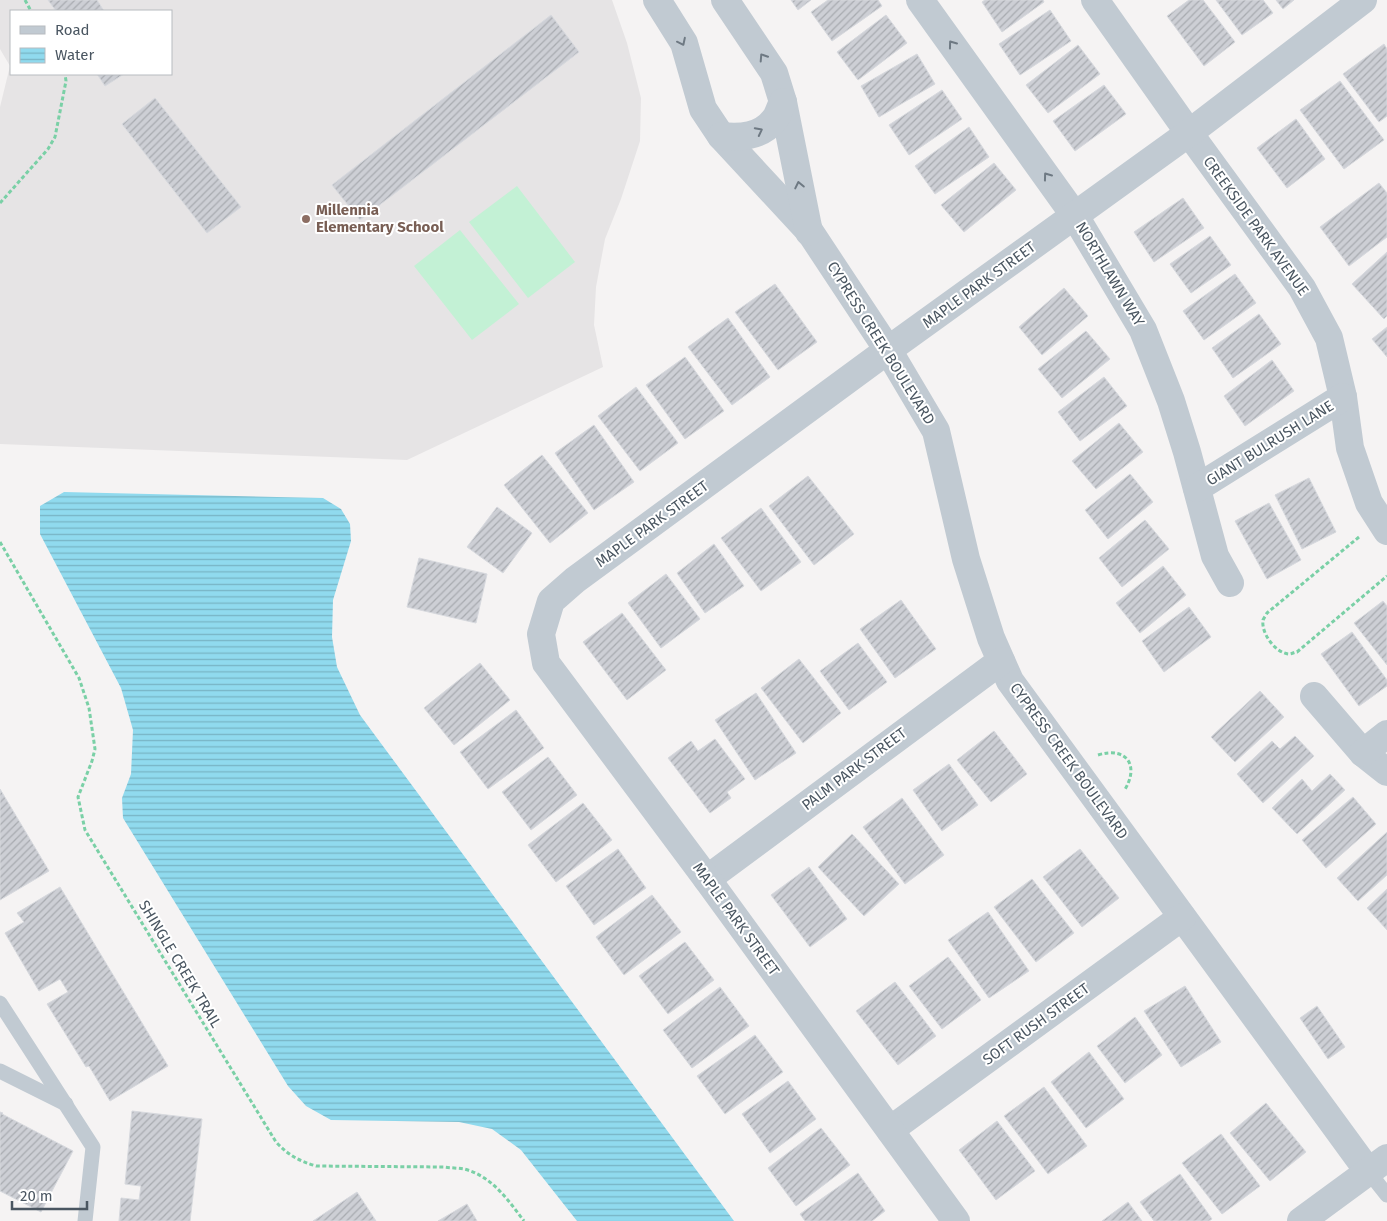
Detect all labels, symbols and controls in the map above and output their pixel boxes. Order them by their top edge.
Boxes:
legend [10,10,172,75]
text: Road [55,21,90,39]
one-way arrow [676,36,686,45]
one-way arrow [949,40,958,50]
text: Water [55,46,94,64]
one-way arrow [760,54,770,63]
one-way arrow [753,127,762,137]
street label: CREEKSIDE PARK AVENUE [1199,153,1313,299]
one-way arrow [1044,172,1053,182]
one-way arrow [794,180,805,189]
place label: Millennia Elementary School [316,201,444,236]
marker: Millennia Elementary School [300,213,312,225]
street label: NORTHLAWN WAY [1072,219,1149,330]
street label: MAPLE PARK STREET [919,238,1039,332]
street label: CYPRESS CREEK BOULEVARD [823,258,939,428]
street label: GIANT BULRUSH LANE [1203,397,1337,489]
street label: MAPLE PARK STREET [592,477,712,571]
street label: CYPRESS CREEK BOULEVARD [1006,679,1132,843]
street label: PALM PARK STREET [798,724,910,814]
street label: MAPLE PARK STREET [689,859,783,979]
street label: SHINGLE CREEK TRAIL [135,897,225,1032]
street label: SOFT RUSH STREET [979,979,1093,1069]
scale bar [12,1178,88,1210]
text: 20 m [20,1187,53,1205]

